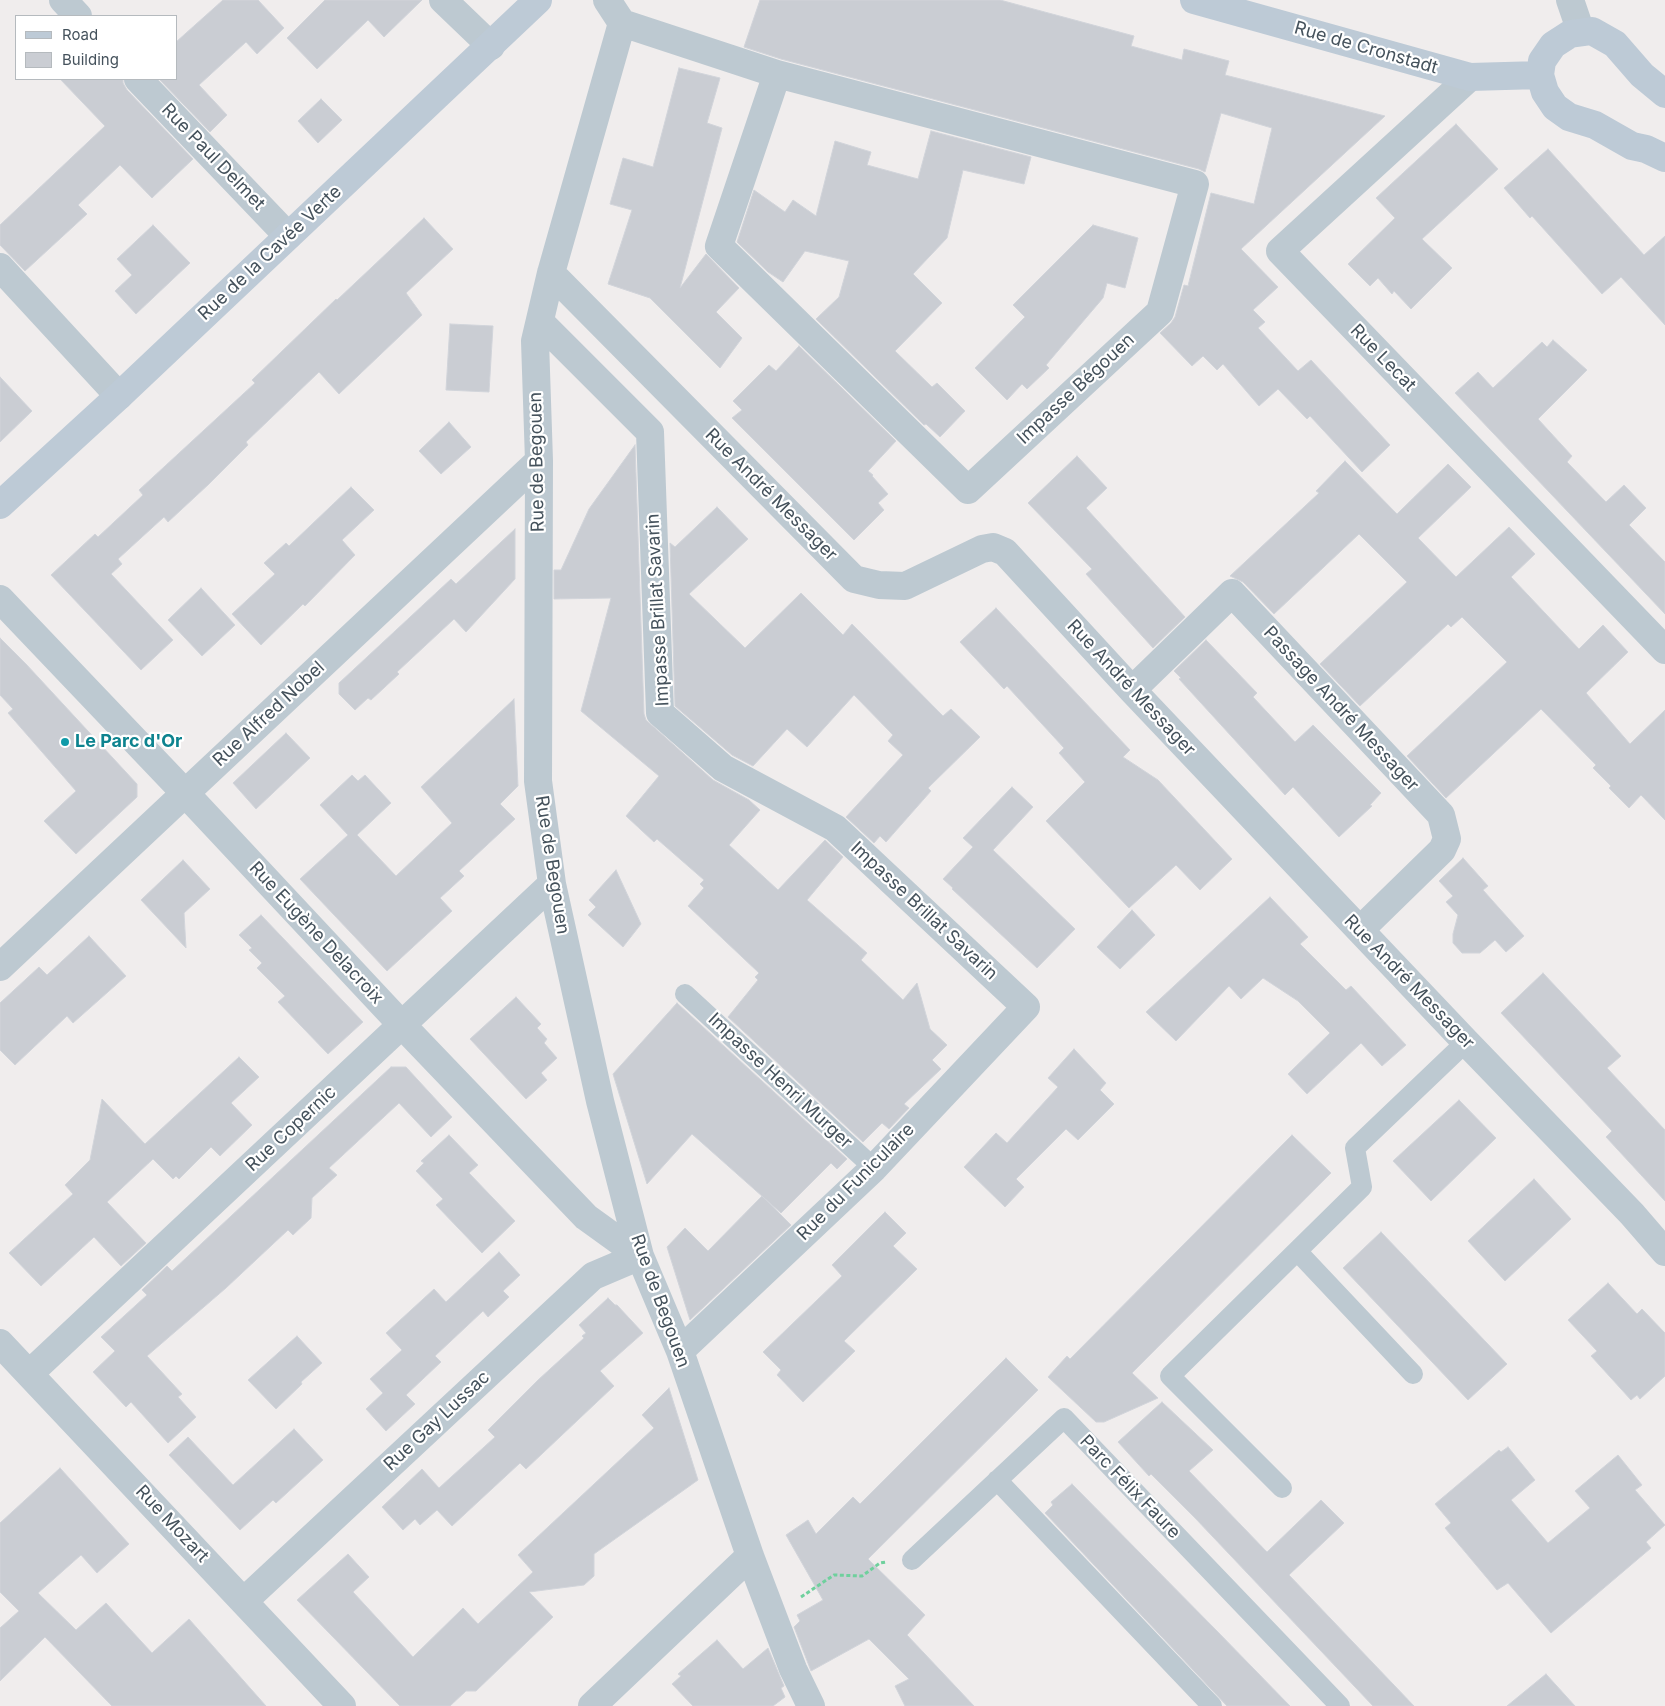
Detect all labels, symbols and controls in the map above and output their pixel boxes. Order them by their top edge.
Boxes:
legend [15,15,178,80]
street label: Rue de Cronstadt [1292,17,1440,79]
text: Road [62,25,98,44]
text: Building [62,50,119,69]
street label: Rue Paul Delmet [157,99,269,215]
street label: Rue de la Cavée Verte [194,181,346,325]
street label: Rue Lecat [1346,320,1420,396]
street label: Impasse Bégouen [1013,329,1139,449]
street label: Rue de Begouen [525,392,549,532]
street label: Rue André Messager [700,424,842,566]
street label: Impasse Brillat Savarin [642,513,674,707]
street label: Rue André Messager [1062,616,1200,760]
street label: Passage André Messager [1259,622,1423,796]
street label: Rue Alfred Nobel [209,657,329,771]
place label: Le Parc d'Or [75,731,182,753]
marker: Le Parc d'Or [59,736,71,748]
street label: Rue de Begouen [530,794,574,936]
street label: Impasse Brillat Savarin [846,837,1002,985]
street label: Rue Eugène Delacroix [244,857,388,1009]
street label: Rue André Messager [1339,910,1479,1054]
street label: Impasse Henri Murger [703,1009,857,1153]
street label: Rue Copernic [241,1082,341,1176]
street label: Rue du Funiculaire [793,1119,919,1245]
street label: Rue de Begouen [626,1231,694,1371]
street label: Rue Gay Lussac [380,1367,494,1475]
street label: Parc Félix Faure [1075,1431,1185,1543]
street label: Rue Mozart [131,1481,213,1567]

